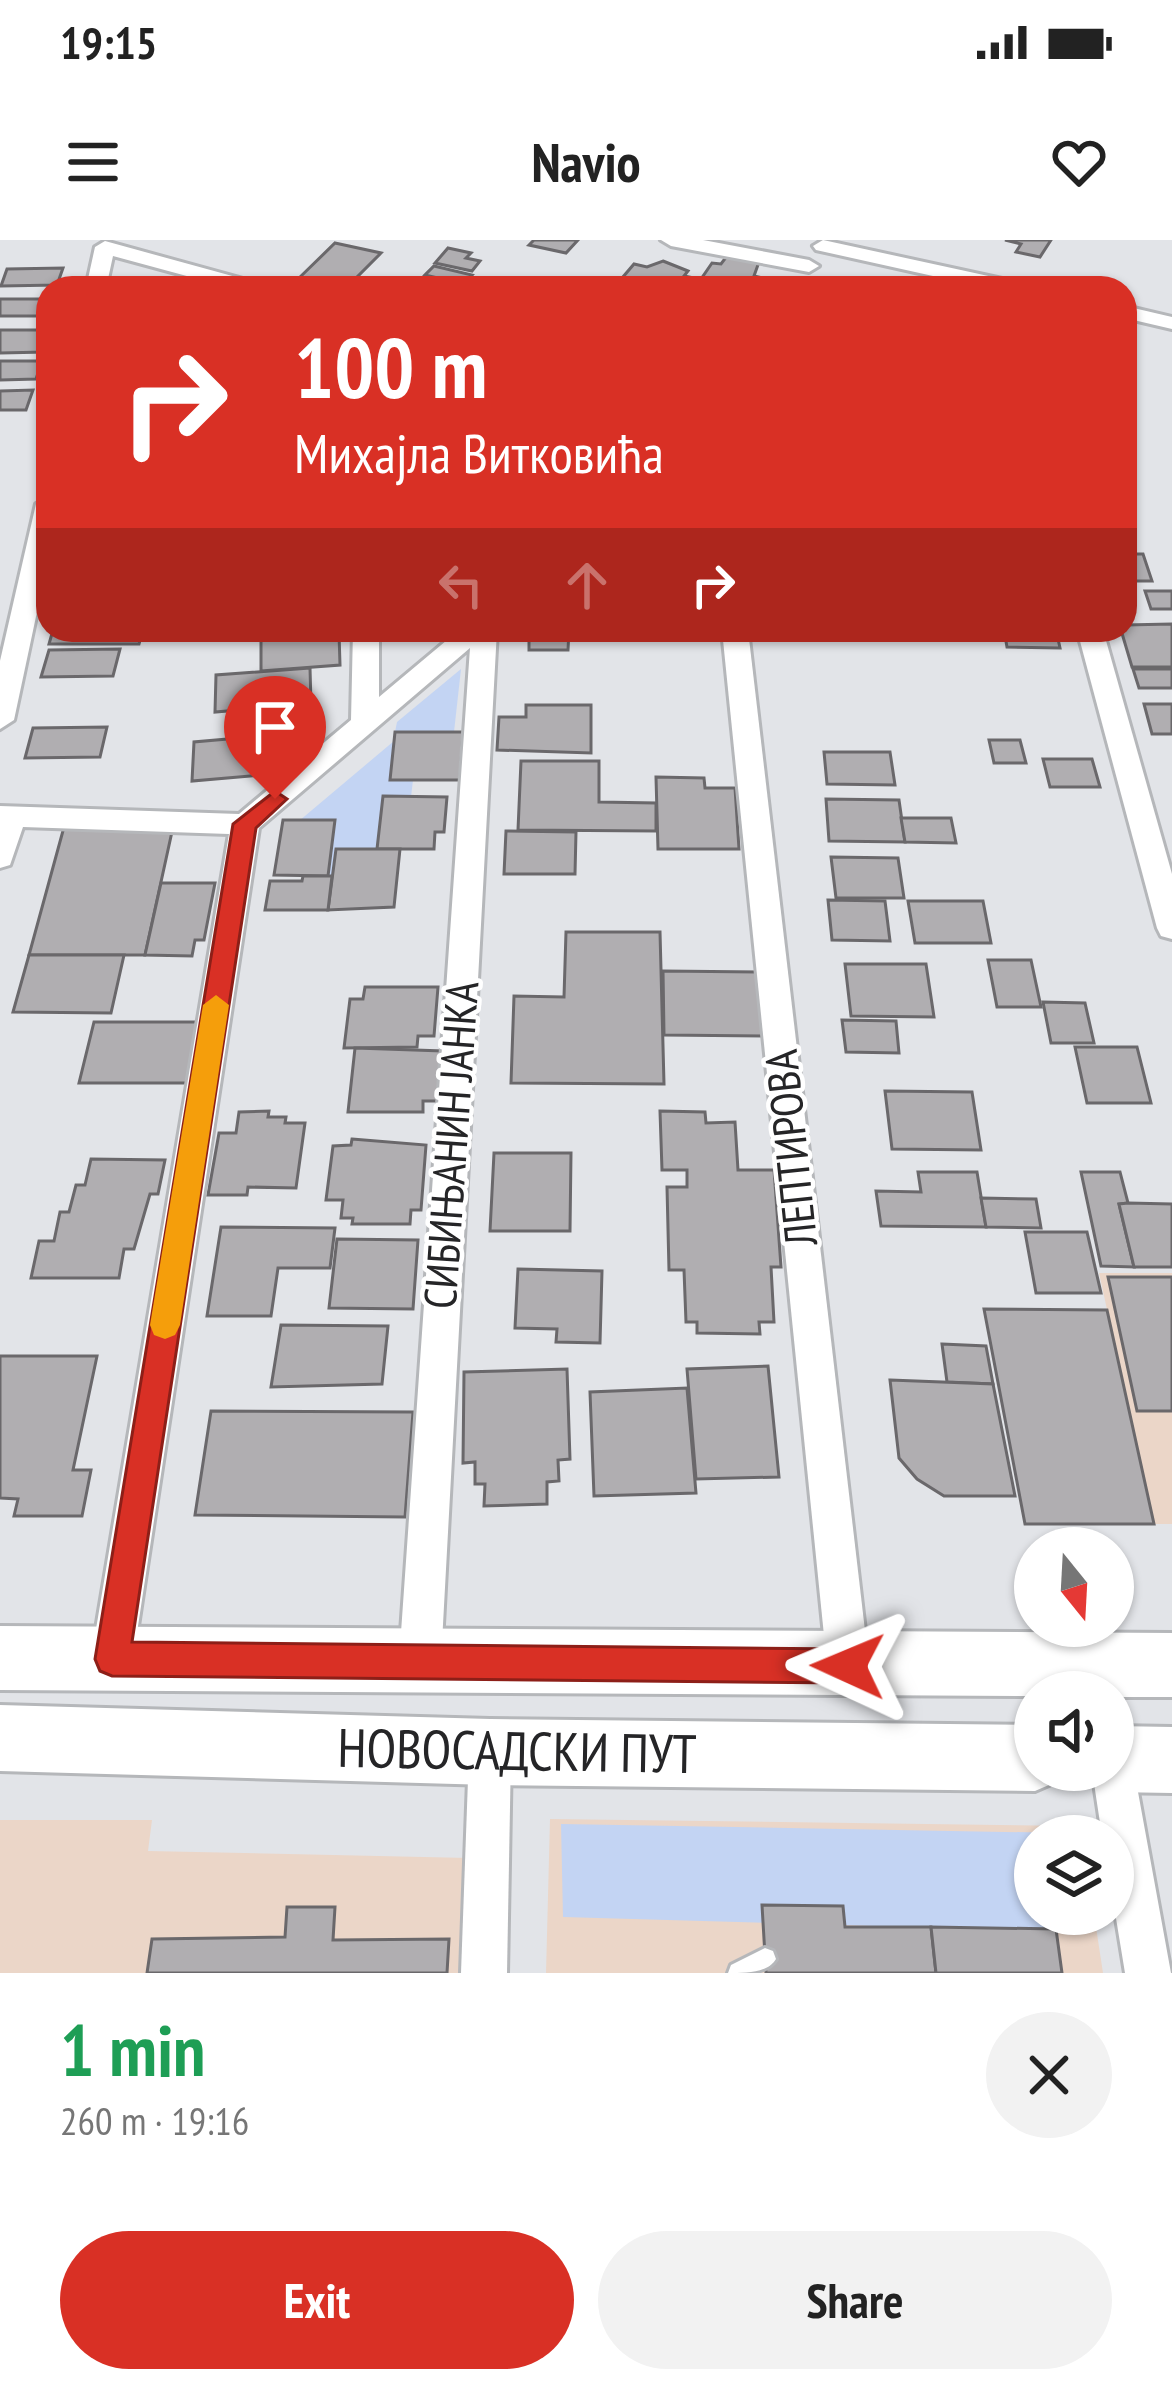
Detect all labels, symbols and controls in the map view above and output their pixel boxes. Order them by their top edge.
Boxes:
text: 19:15 [60,13,157,71]
text: Navio [531,127,641,197]
icon: menu [60,129,126,195]
icon: heart [1046,129,1112,195]
text: 100 m [294,312,487,421]
icon: right [96,324,252,480]
text: Михајла Витковића [294,418,664,488]
icon: left [428,552,494,618]
icon: ahead [554,552,620,618]
icon: right [680,552,746,618]
pin [224,676,326,799]
icon: arrive [242,694,308,760]
street label: СИБИЊАНИН ЈАНКА [410,979,490,1311]
street label: ЛЕПТИРОВА [751,1046,829,1250]
north arrow [1014,1527,1134,1647]
map controls [1014,1527,1134,1935]
position arrow [785,1603,911,1729]
button: sound [1014,1671,1134,1791]
street label: НОВОСАДСКИ ПУТ [337,1712,697,1788]
button: layers [1014,1815,1134,1935]
text: 1 min [60,2003,205,2096]
button: close [986,2012,1112,2138]
text: 260 m · 19:16 [60,2095,249,2146]
button: Exit [60,2231,574,2369]
button: Share [598,2231,1112,2369]

